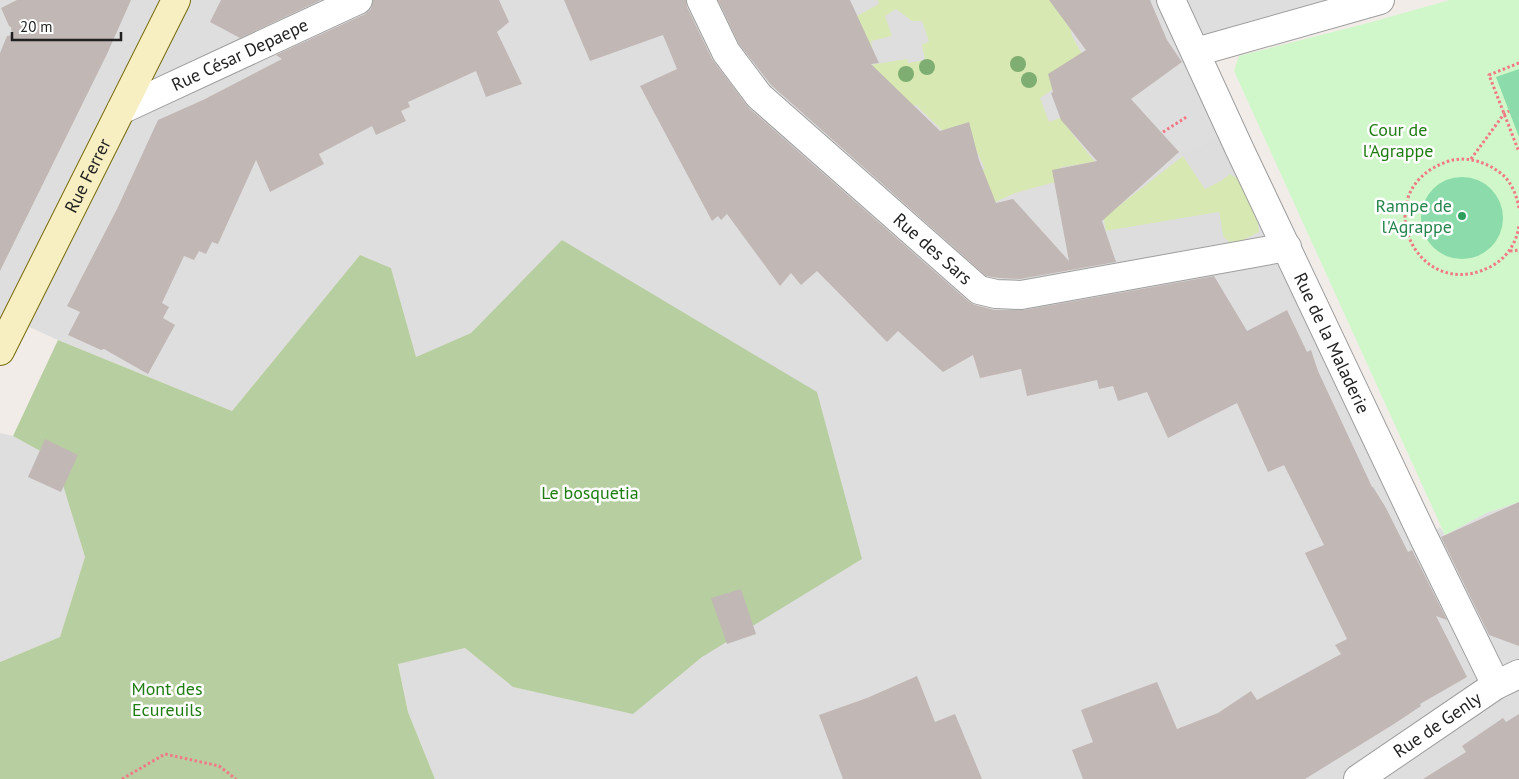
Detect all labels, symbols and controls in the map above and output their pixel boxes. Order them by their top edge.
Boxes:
scale bar [12,10,121,42]
street label: Rue César Depaepe [168,13,312,96]
text: 20 m [20,17,53,36]
park label: Cour de l'Agrappe [1363,118,1433,162]
street label: Rue Ferrer [59,135,116,217]
place label: Rampe de l'Agrappe [1375,194,1452,238]
street label: Rue des Sars [889,208,977,290]
marker: Rampe de l'Agrappe [1456,210,1468,222]
street label: Rue de la Maladerie [1289,269,1375,417]
park label: Le bosquetia [541,481,639,504]
park label: Mont des Ecureuils [131,677,203,721]
street label: Rue de Genly [1389,686,1486,763]

